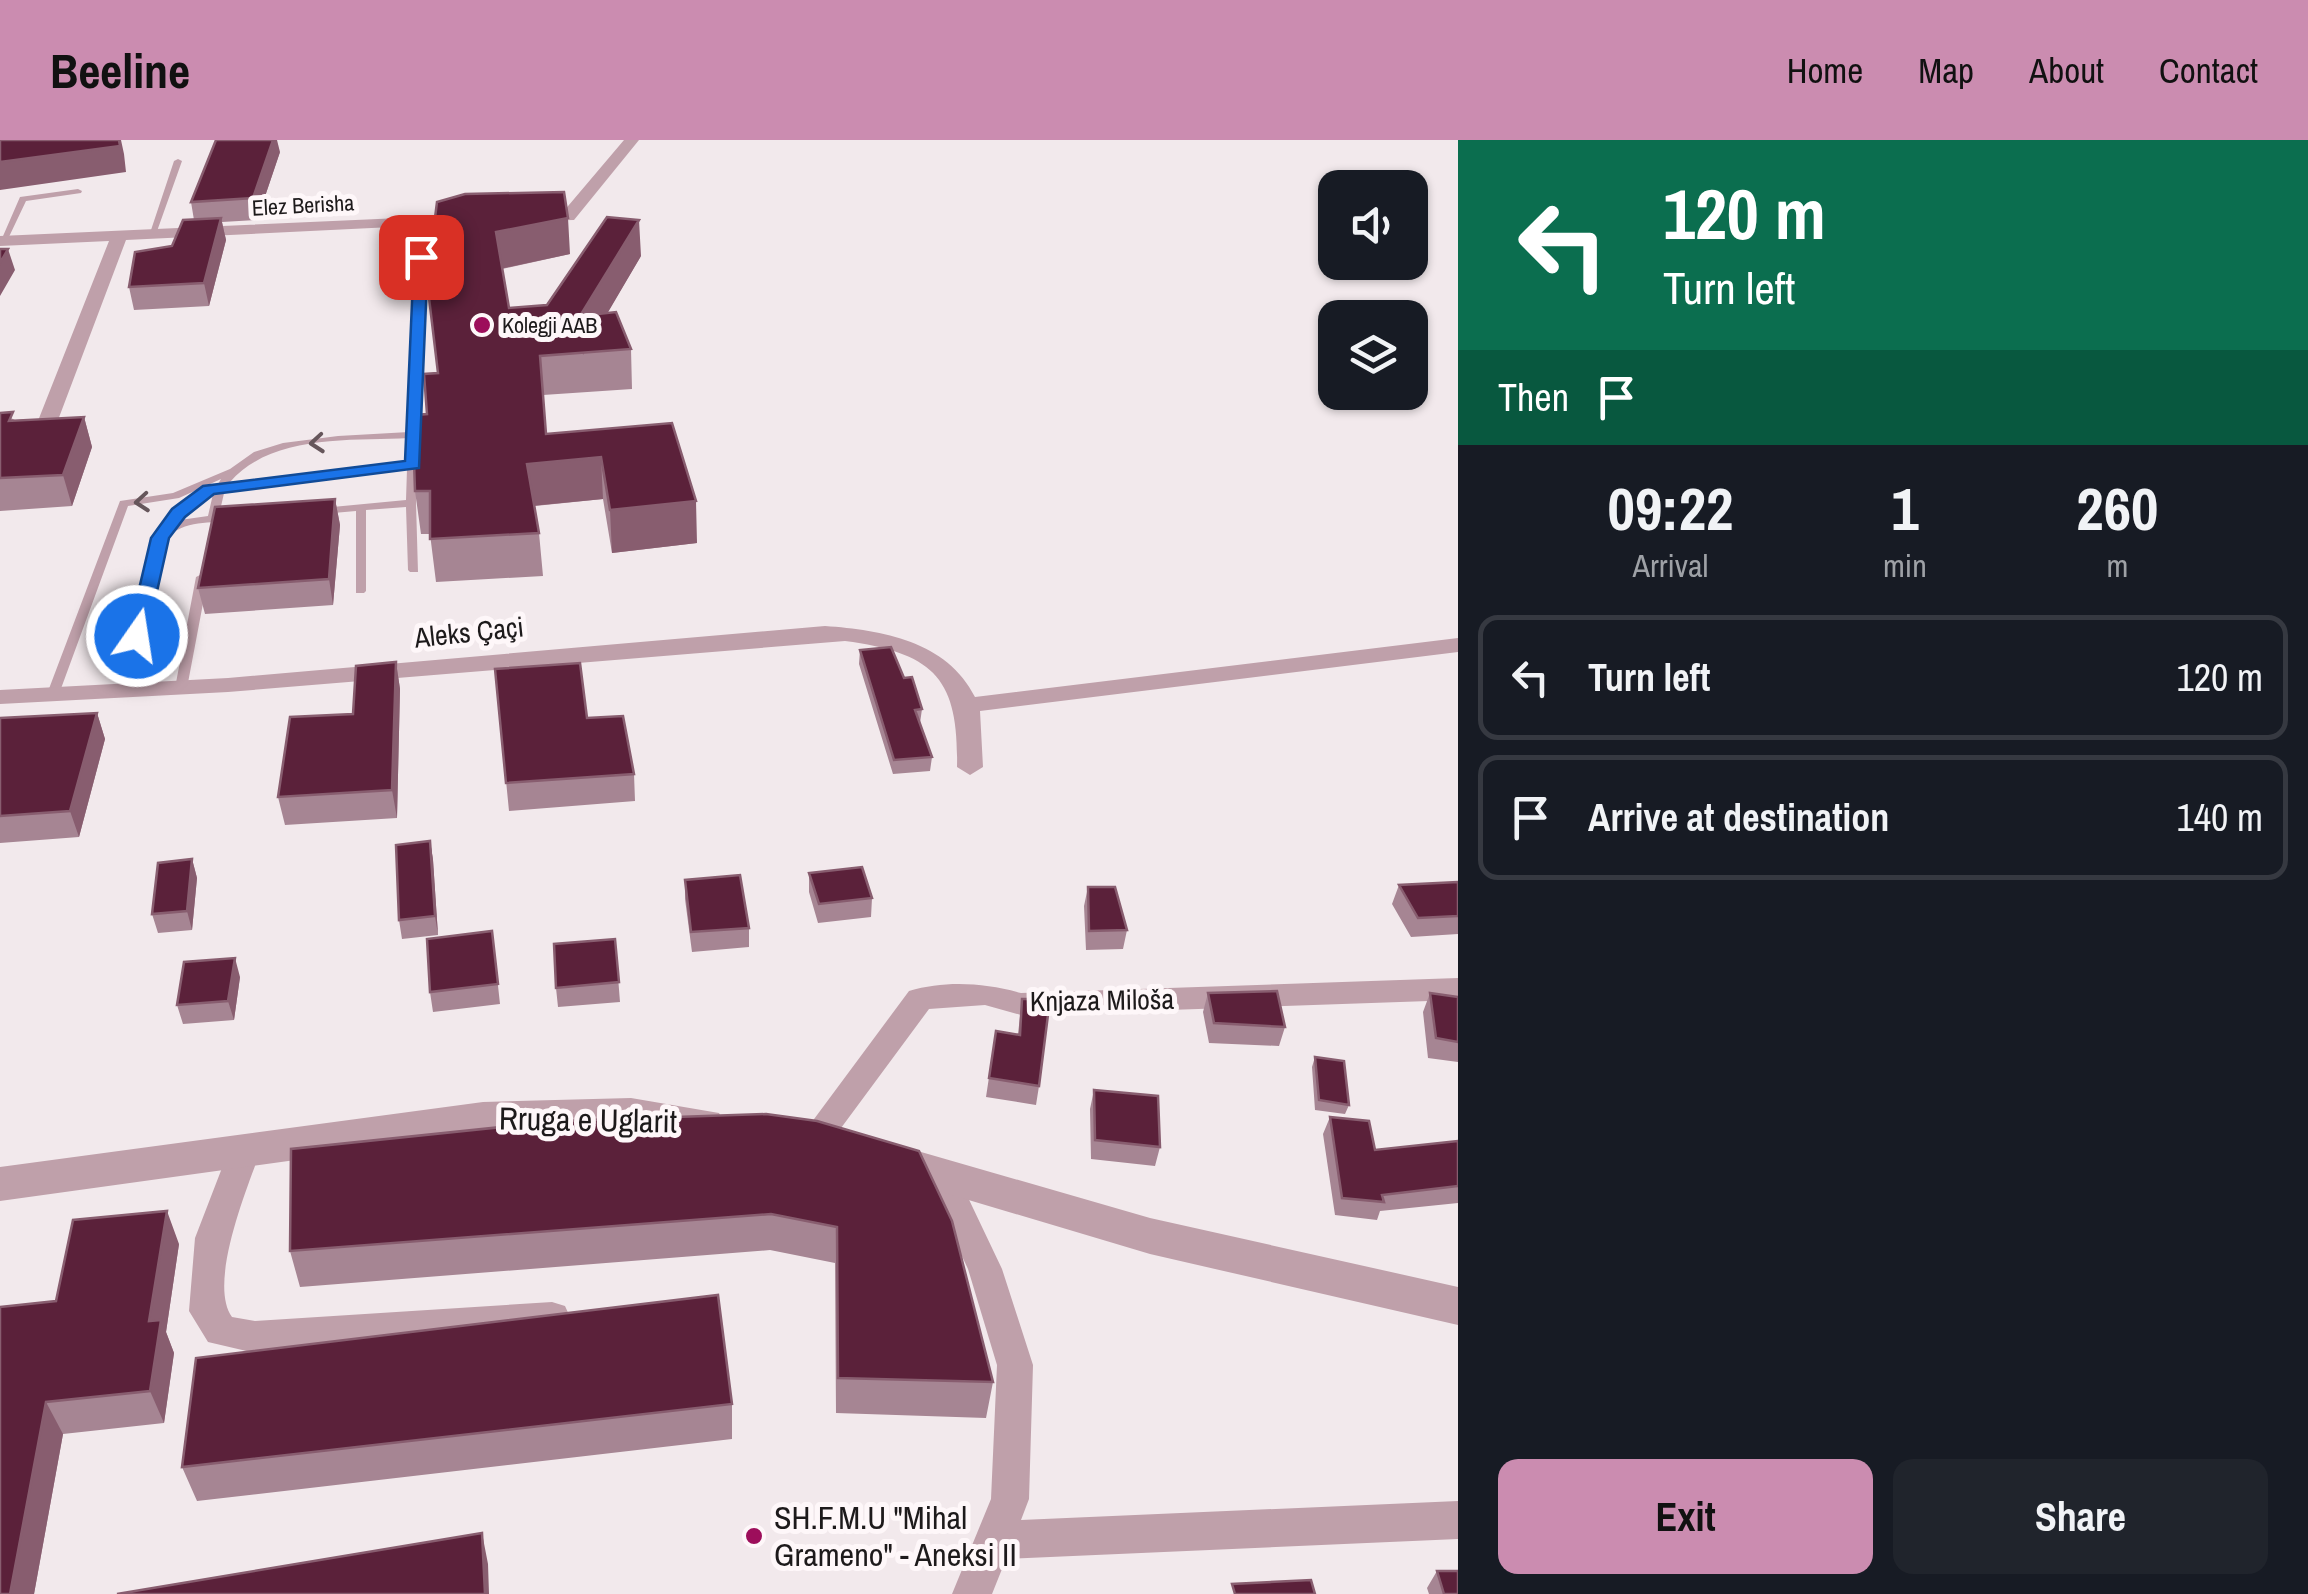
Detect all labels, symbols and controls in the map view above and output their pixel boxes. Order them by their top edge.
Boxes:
text: Beeline [50,38,190,103]
text: Home [1787,47,1863,94]
text: Map [1918,47,1974,94]
text: About [2029,47,2104,94]
text: Contact [2159,47,2258,94]
text: 120 m [1663,167,1826,261]
map controls [1318,170,1428,410]
button: sound [1318,170,1428,280]
icon: left [1498,180,1628,310]
street label: Elez Berisha [251,187,355,223]
pin [379,215,464,300]
icon: arrive [394,230,449,285]
text: Turn left [1663,257,1795,318]
button: layers [1318,300,1428,410]
place label: Kolegji AAB [502,310,597,340]
marker: Kolegji AAB [471,314,493,336]
icon: arrive [1589,370,1644,425]
text: Then [1498,372,1569,423]
one-way arrow [308,431,324,453]
text: 09:22 [1608,468,1733,549]
text: 1 [1891,468,1919,549]
text: 260 [2076,468,2158,549]
one-way arrow [134,490,150,512]
text: Arrival [1633,544,1708,587]
text: min [1883,544,1927,587]
text: m [2106,544,2128,587]
position arrow [85,584,189,688]
street label: Aleks Çaçi [411,607,526,657]
icon: left [1503,650,1558,705]
text: Turn left [1588,652,1710,703]
text: 120 m [2176,652,2263,703]
icon: arrive [1503,790,1558,845]
text: Arrive at destination [1588,792,1889,843]
text: 140 m [2176,792,2263,843]
street label: Knjaza Miloša [1030,980,1175,1020]
street label: Rruga e Uglarit [499,1096,677,1143]
button: Exit [1498,1459,1873,1574]
button: Share [1893,1459,2268,1574]
place label: SH.F.M.U "Mihal Grameno" - Aneksi II [774,1496,1017,1576]
marker: SH.F.M.U "Mihal Grameno" - Aneksi II [743,1525,765,1547]

